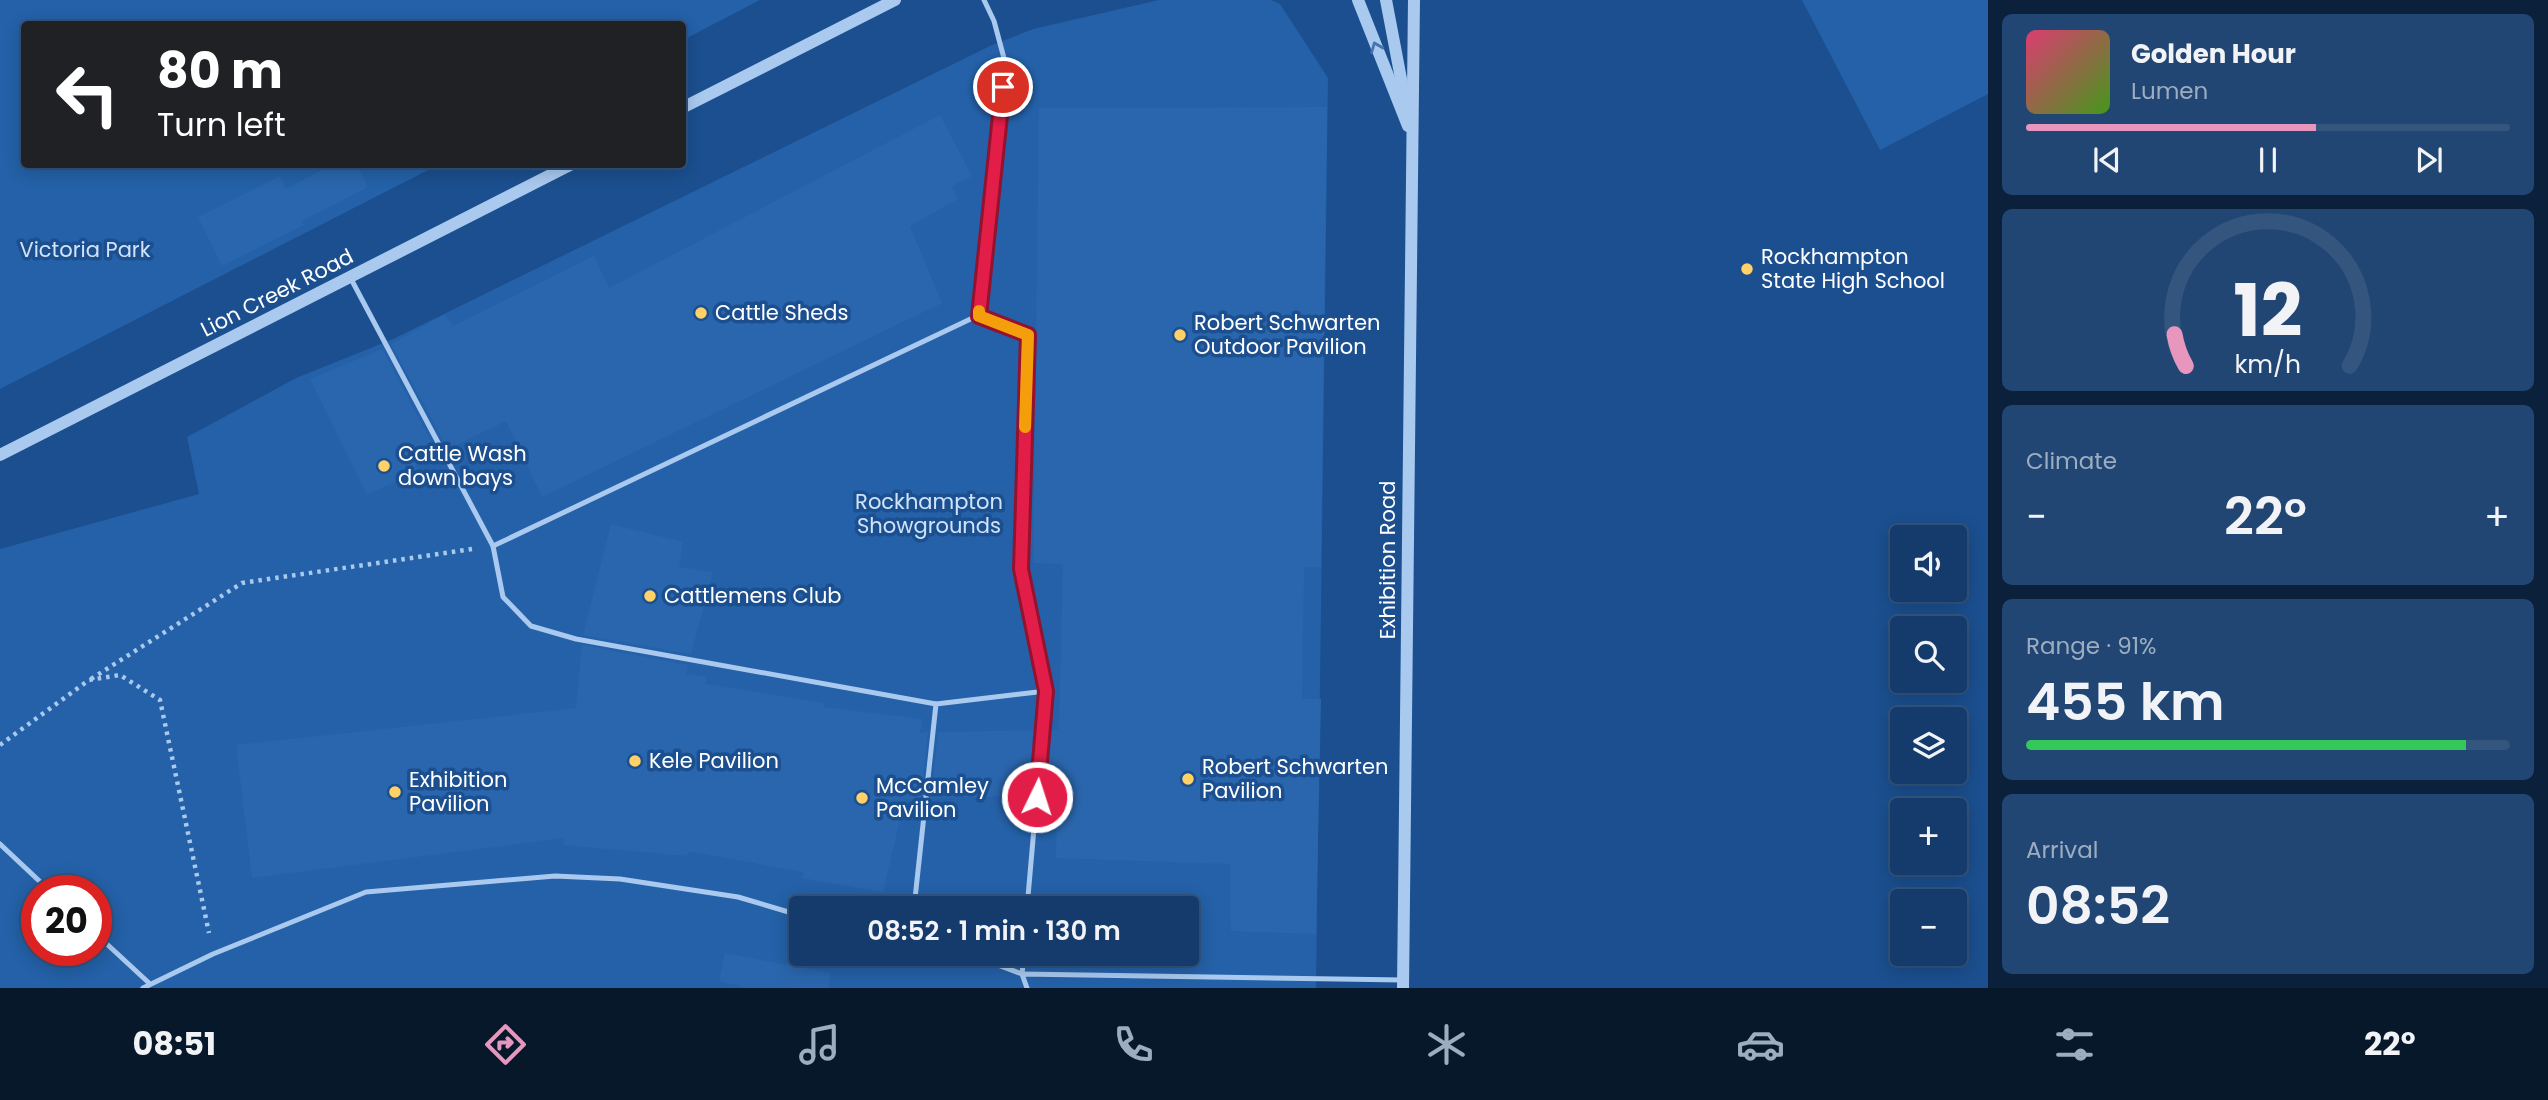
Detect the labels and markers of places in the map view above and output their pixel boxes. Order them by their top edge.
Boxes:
pin [973,57,1033,117]
place label: Rockhampton State High School [1761,242,1945,295]
marker: Rockhampton State High School [1739,261,1755,277]
place label: Cattle Sheds [715,298,848,327]
marker: Cattle Sheds [693,305,709,321]
place label: Robert Schwarten Outdoor Pavilion [1194,308,1380,361]
marker: Robert Schwarten Outdoor Pavilion [1172,327,1188,343]
place label: Cattle Wash down bays [398,439,527,492]
marker: Cattle Wash down bays [376,458,392,474]
place label: Cattlemens Club [664,581,842,610]
marker: Cattlemens Club [642,588,658,604]
place label: Kele Pavilion [649,746,779,775]
place label: Robert Schwarten Pavilion [1202,752,1388,805]
marker: Kele Pavilion [627,753,643,769]
place label: Exhibition Pavilion [409,765,508,818]
place label: McCamley Pavilion [876,771,989,824]
marker: Robert Schwarten Pavilion [1180,771,1196,787]
marker: Exhibition Pavilion [387,784,403,800]
marker: McCamley Pavilion [854,790,870,806]

